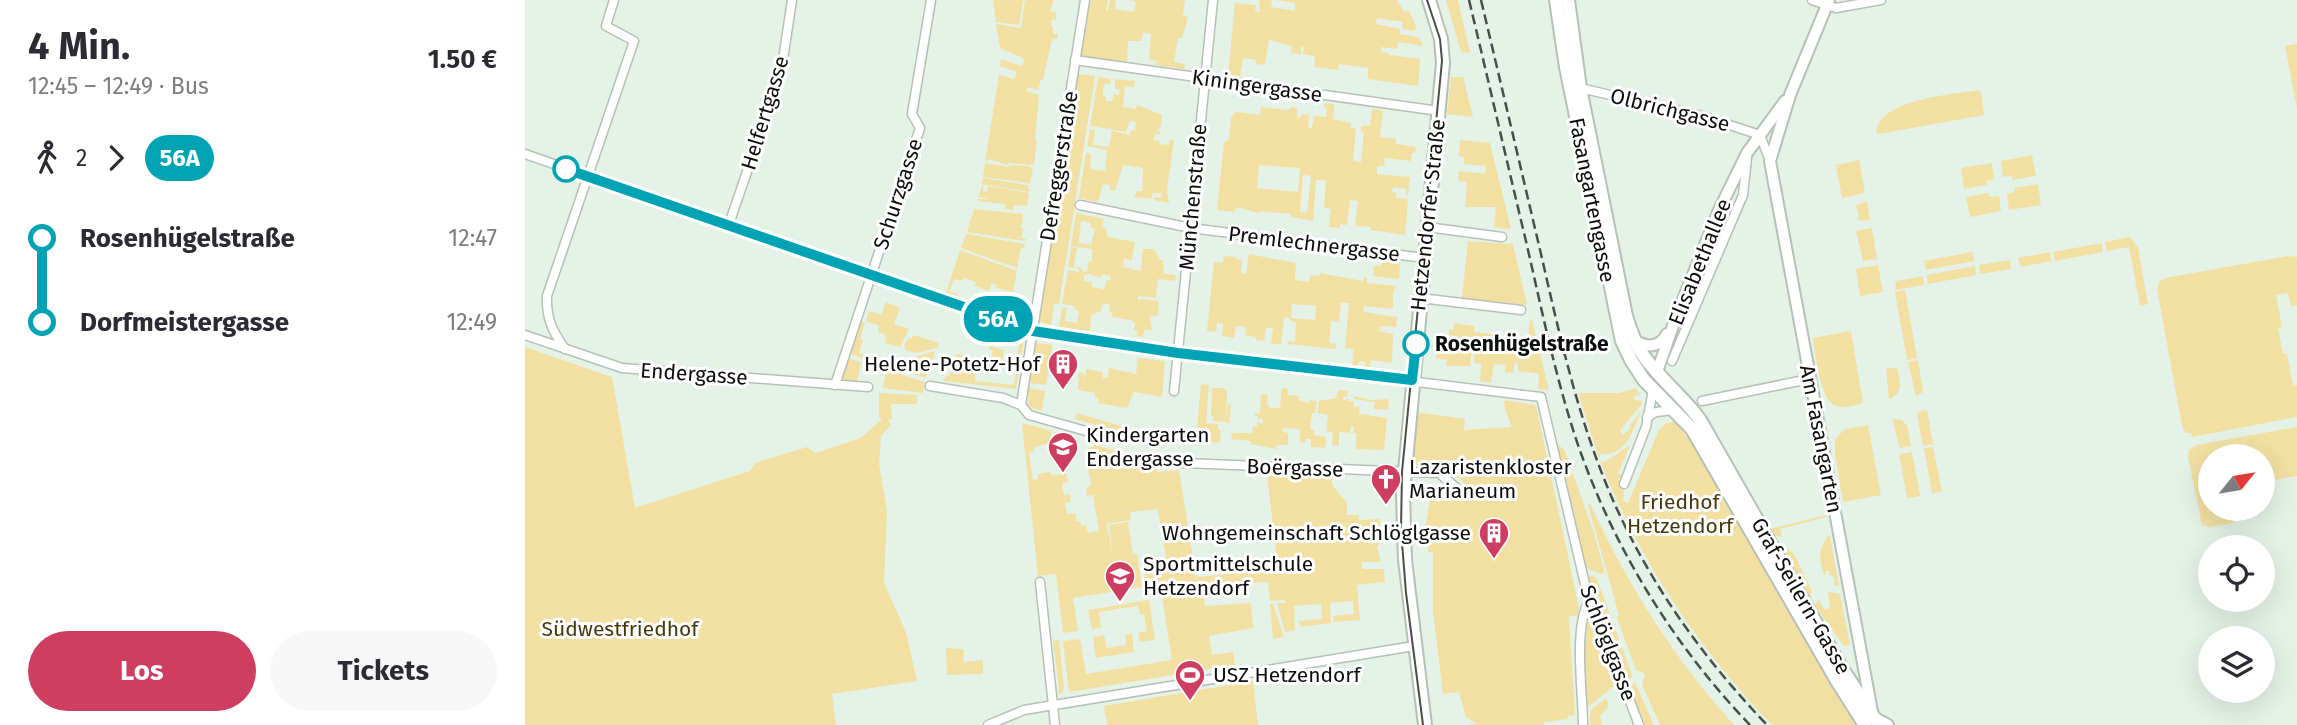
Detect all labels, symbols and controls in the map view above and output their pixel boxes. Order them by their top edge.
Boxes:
text: 4 Min. [28,23,130,69]
text: 1.50 € [428,44,497,75]
street label: Helfertgasse [735,53,795,173]
street label: Kiningergasse [1190,64,1324,108]
text: 12:45 – 12:49 · Bus [28,72,209,100]
street label: Olbrichgasse [1608,83,1732,137]
street label: Defreggerstraße [1034,89,1084,243]
street label: Fasangartengasse [1563,115,1621,285]
street label: Hetzendorfer Straße [1405,118,1451,312]
street label: Münchenstraße [1174,123,1212,271]
street label: Schurzgasse [868,135,928,253]
icon: walk [28,139,66,177]
icon: forward [97,139,135,177]
text: 2 [76,144,87,172]
text: 56A [159,144,200,172]
unlabelled marker [553,156,579,182]
street label: Elisabethallee [1663,195,1737,329]
street label: Premlechnergasse [1227,221,1401,267]
text: Rosenhügelstraße [80,223,295,254]
text: 12:47 [448,224,497,252]
line badge: 56A [958,296,1038,342]
text: 56A [978,305,1018,333]
text: Dorfmeistergasse [80,307,289,338]
text: 12:49 [446,308,497,336]
marker: Rosenhügelstraße [1403,331,1429,357]
place label: Rosenhügelstraße [1435,331,1609,357]
building icon: Helene-Potetz-Hof [1046,347,1080,391]
place label: Helene-Potetz-Hof [864,351,1042,377]
street label: Endergasse [639,357,749,391]
street label: Am Fasangarten [1794,363,1848,515]
place label: Kindergarten Endergasse [1086,422,1209,472]
school or university icon: Kindergarten Endergasse [1046,430,1080,474]
north arrow [2198,444,2275,522]
map controls [2198,444,2275,703]
street label: Boërgasse [1246,453,1344,483]
place label: Lazaristenkloster Marianeum [1409,454,1572,504]
church icon: Lazaristenkloster Marianeum [1369,462,1403,506]
park label: Friedhof Hetzendorf [1627,489,1735,539]
street label: Graf-Seilern-Gasse [1746,513,1856,679]
building icon: Wohngemeinschaft Schlöglgasse [1477,516,1511,560]
place label: Wohngemeinschaft Schlöglgasse [1162,520,1471,546]
button: locate [2198,535,2275,612]
place label: Sportmittelschule Hetzendorf [1143,551,1313,601]
school or university icon: Sportmittelschule Hetzendorf [1103,559,1137,603]
street label: Schlöglgasse [1574,582,1642,704]
park label: Südwestfriedhof [542,616,700,642]
button: layers [2198,626,2275,703]
button: Los [28,631,256,711]
button: Tickets [270,631,497,711]
sports icon: USZ Hetzendorf [1173,658,1207,702]
place label: USZ Hetzendorf [1213,662,1362,688]

